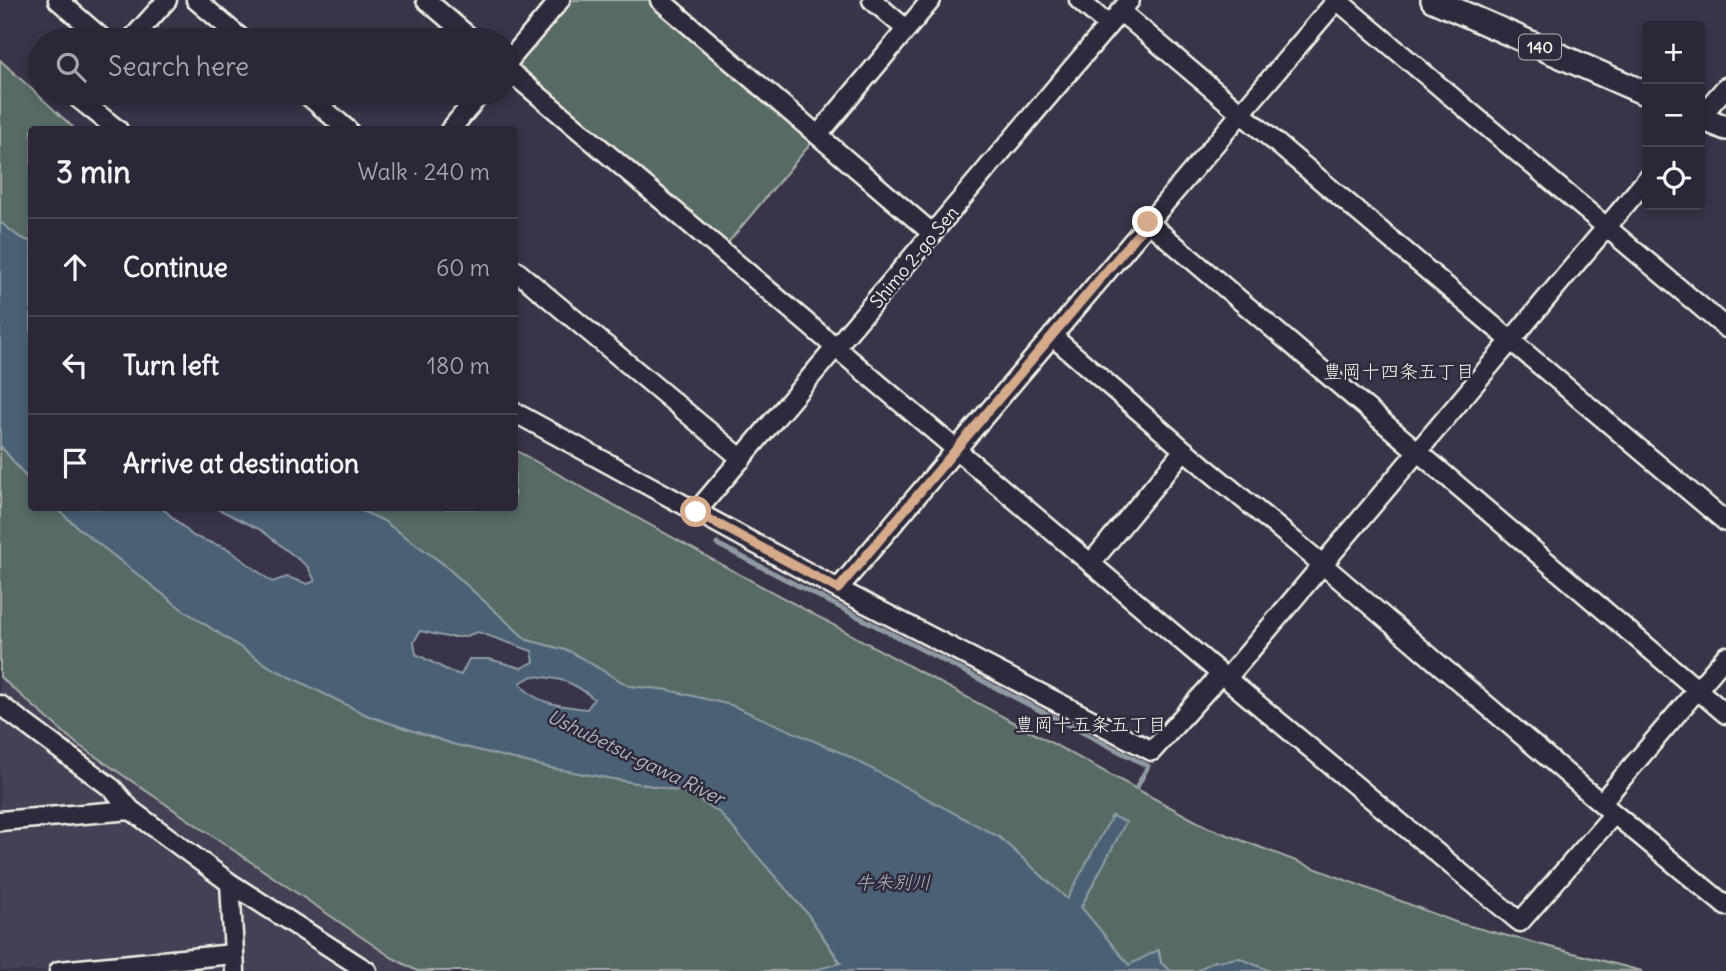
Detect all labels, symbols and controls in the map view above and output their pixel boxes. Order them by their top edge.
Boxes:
map controls [1642,21,1705,210]
button: + [1642,21,1705,84]
search box [28,28,518,105]
road number: 140 [1519,34,1561,60]
icon: search [52,48,90,86]
text: Search here [108,50,249,83]
button: − [1642,84,1705,147]
button: locate [1642,147,1705,210]
text: 3 min [56,153,131,191]
text: Walk · 240 m [357,157,490,186]
street label: Shimo 2-go Sen [865,201,963,313]
route end [1132,206,1163,237]
icon: ahead [56,248,94,286]
text: Continue [123,251,228,284]
text: 60 m [436,253,490,282]
icon: left [56,346,94,384]
text: Turn left [123,349,219,382]
text: 180 m [427,351,490,380]
district label: 豊岡十四条五丁目 [1323,359,1475,383]
icon: arrive [56,444,94,482]
text: Arrive at destination [123,447,359,480]
route start [680,496,711,527]
water label: Ushubetsu-gawa River [544,704,730,811]
district label: 豊岡十五条五丁目 [1015,712,1167,736]
water label: 牛朱別川 [855,870,931,894]

